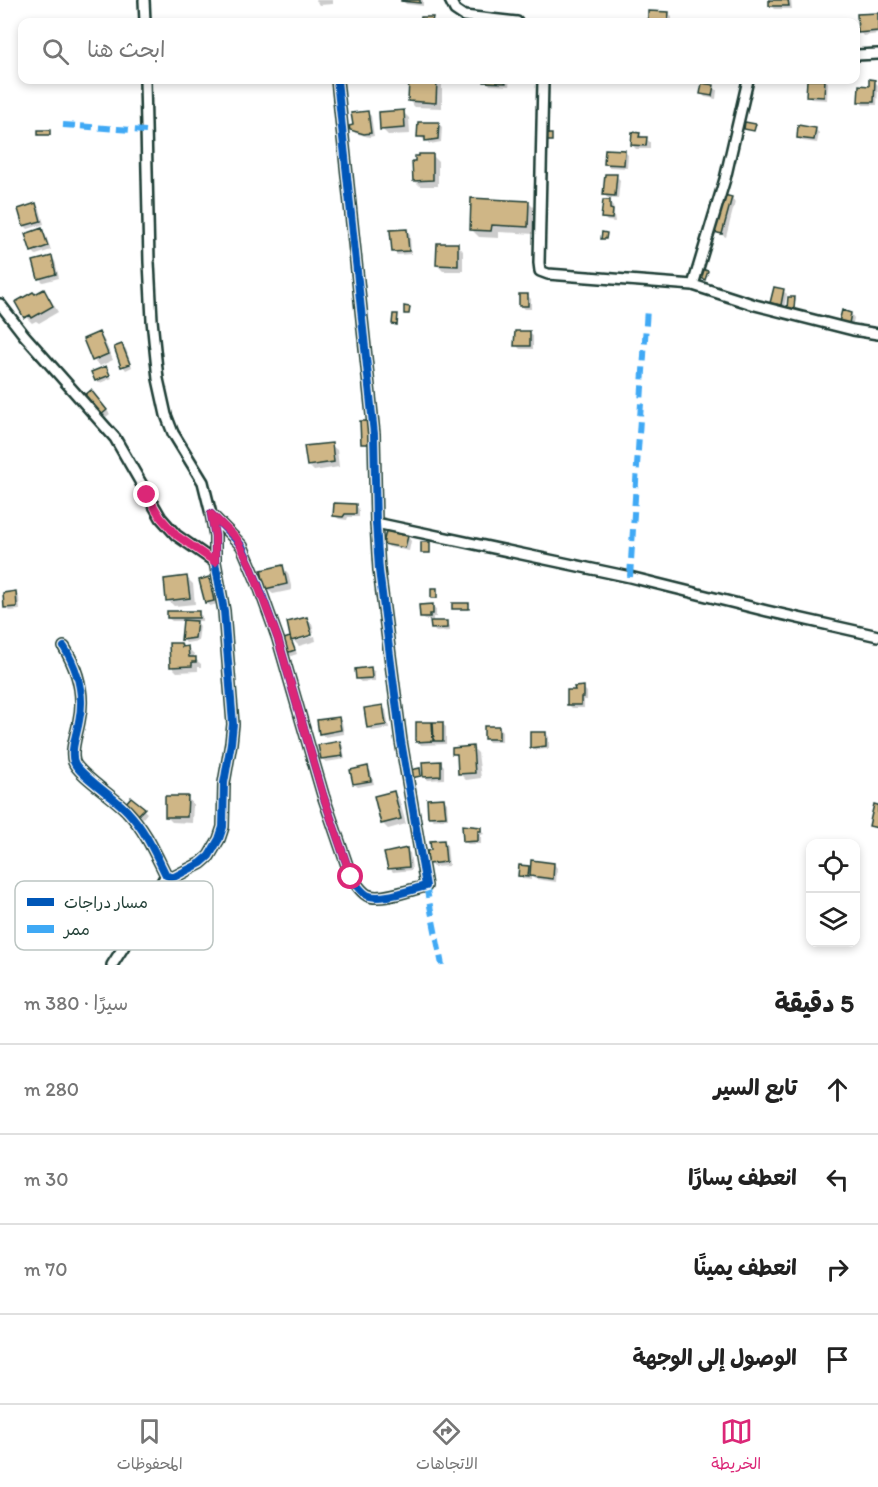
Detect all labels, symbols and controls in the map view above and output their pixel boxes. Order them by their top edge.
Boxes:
search box [18,18,860,84]
icon: search [39,35,72,68]
text: ابحث هنا [87,36,166,63]
route end [133,481,159,507]
map controls [806,839,860,947]
button: locate [806,839,860,893]
route start [337,863,363,889]
legend [15,881,213,950]
text: مسار دراجات [64,893,148,912]
button: layers [806,893,860,947]
text: ممر [62,920,90,939]
text: 5 دقيقة [775,987,854,1019]
text: سيرًا · 380 m [24,991,128,1015]
icon: ahead [821,1073,854,1106]
text: تابع السير [714,1074,797,1101]
text: 280 m [24,1077,79,1101]
icon: left [821,1163,854,1196]
text: انعطف يسارًا [688,1164,797,1191]
text: 30 m [24,1167,69,1191]
icon: right [821,1253,854,1286]
text: انعطف يمينًا [694,1254,797,1281]
text: 70 m [24,1257,68,1281]
icon: arrive [821,1343,854,1376]
text: الوصول إلى الوجهة [632,1344,797,1371]
tab: المحفوظات [117,1415,183,1478]
tab: الاتجاهات [416,1415,478,1478]
tab: الخريطة [711,1415,761,1478]

